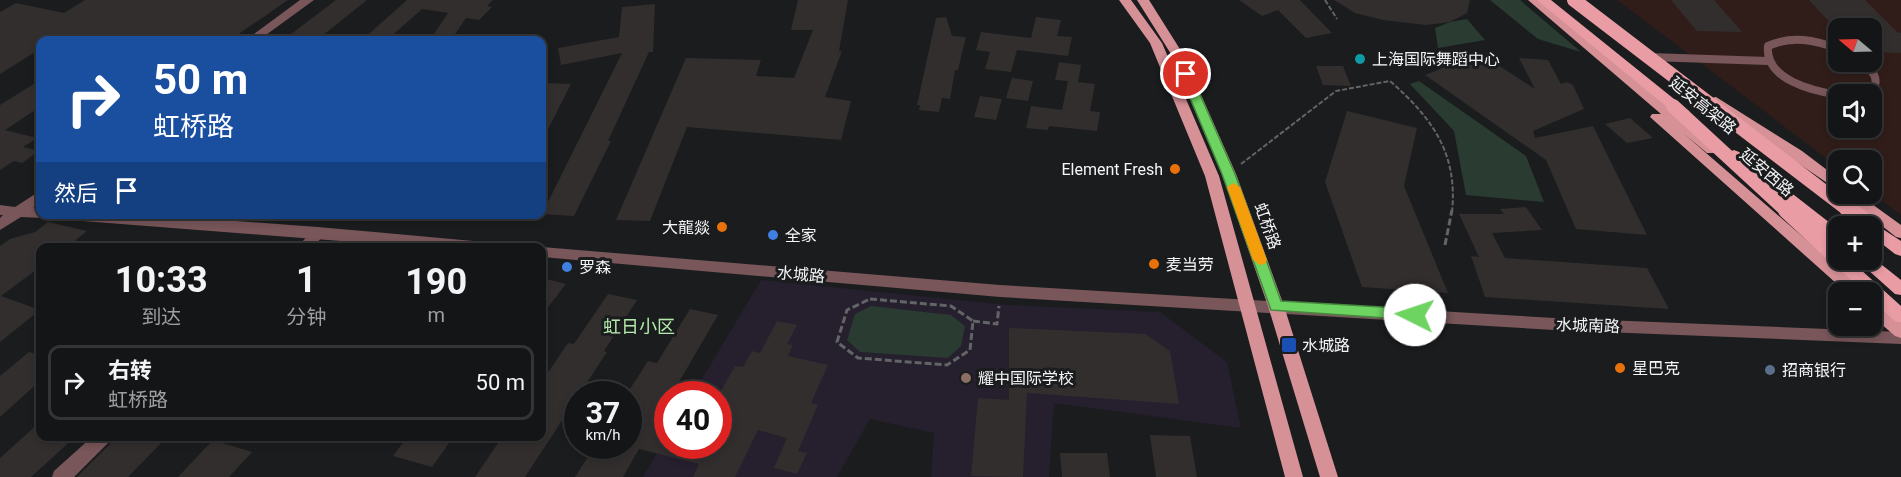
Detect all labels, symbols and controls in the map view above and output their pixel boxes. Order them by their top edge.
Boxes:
north arrow [1828,18,1882,72]
map controls [1828,18,1882,336]
pin [1160,48,1211,99]
place label: 上海国际舞蹈中心 [1372,50,1500,69]
marker: 上海国际舞蹈中心 [1353,52,1367,66]
text: 50 m [153,55,248,104]
icon: arrive [1169,57,1202,90]
icon: right [54,60,132,138]
street label: 延安高架路 [1666,73,1740,138]
button: sound [1828,84,1882,138]
text: 虹桥路 [153,111,234,143]
street label: 延安西路 [1736,145,1797,200]
button: search [1828,150,1882,204]
place label: Element Fresh [1062,160,1163,179]
marker: Element Fresh [1168,162,1182,176]
icon: arrive [110,174,143,207]
text: 然后 [54,181,98,206]
street label: 虹桥路 [1250,200,1285,252]
button: + [1828,216,1882,270]
place label: 大龍燚 [662,218,710,237]
marker: 大龍燚 [715,220,729,234]
place label: 全家 [785,226,817,245]
marker: 全家 [766,228,780,242]
place label: 麦当劳 [1166,255,1214,274]
marker: 麦当劳 [1147,257,1161,271]
place label: 罗森 [579,258,611,277]
text: 10:33 [115,259,208,301]
text: 1 [296,259,317,301]
marker: 罗森 [560,260,574,274]
text: 190 [405,261,467,303]
street label: 水城路 [776,263,826,286]
button: − [1828,282,1882,336]
position arrow [1383,283,1447,347]
text: m [427,303,445,327]
text: 到达 [141,305,181,329]
text: 分钟 [286,305,326,329]
street label: 水城南路 [1556,315,1620,336]
district label: 虹日小区 [603,316,675,337]
marker: 水城路 [1280,336,1298,354]
place label: 水城路 [1302,336,1350,355]
text: 右转 [108,358,152,383]
place label: 星巴克 [1632,359,1680,378]
marker: 星巴克 [1613,361,1627,375]
place label: 招商银行 [1782,361,1846,380]
marker: 招商银行 [1763,363,1777,377]
icon: right [57,366,90,399]
place label: 耀中国际学校 [978,369,1074,388]
text: 50 m [476,370,525,395]
marker: 耀中国际学校 [959,371,973,385]
speed limit sign: 40 [654,381,732,459]
text: 虹桥路 [108,388,168,412]
text: 37 [586,395,620,430]
text: km/h [585,426,621,444]

